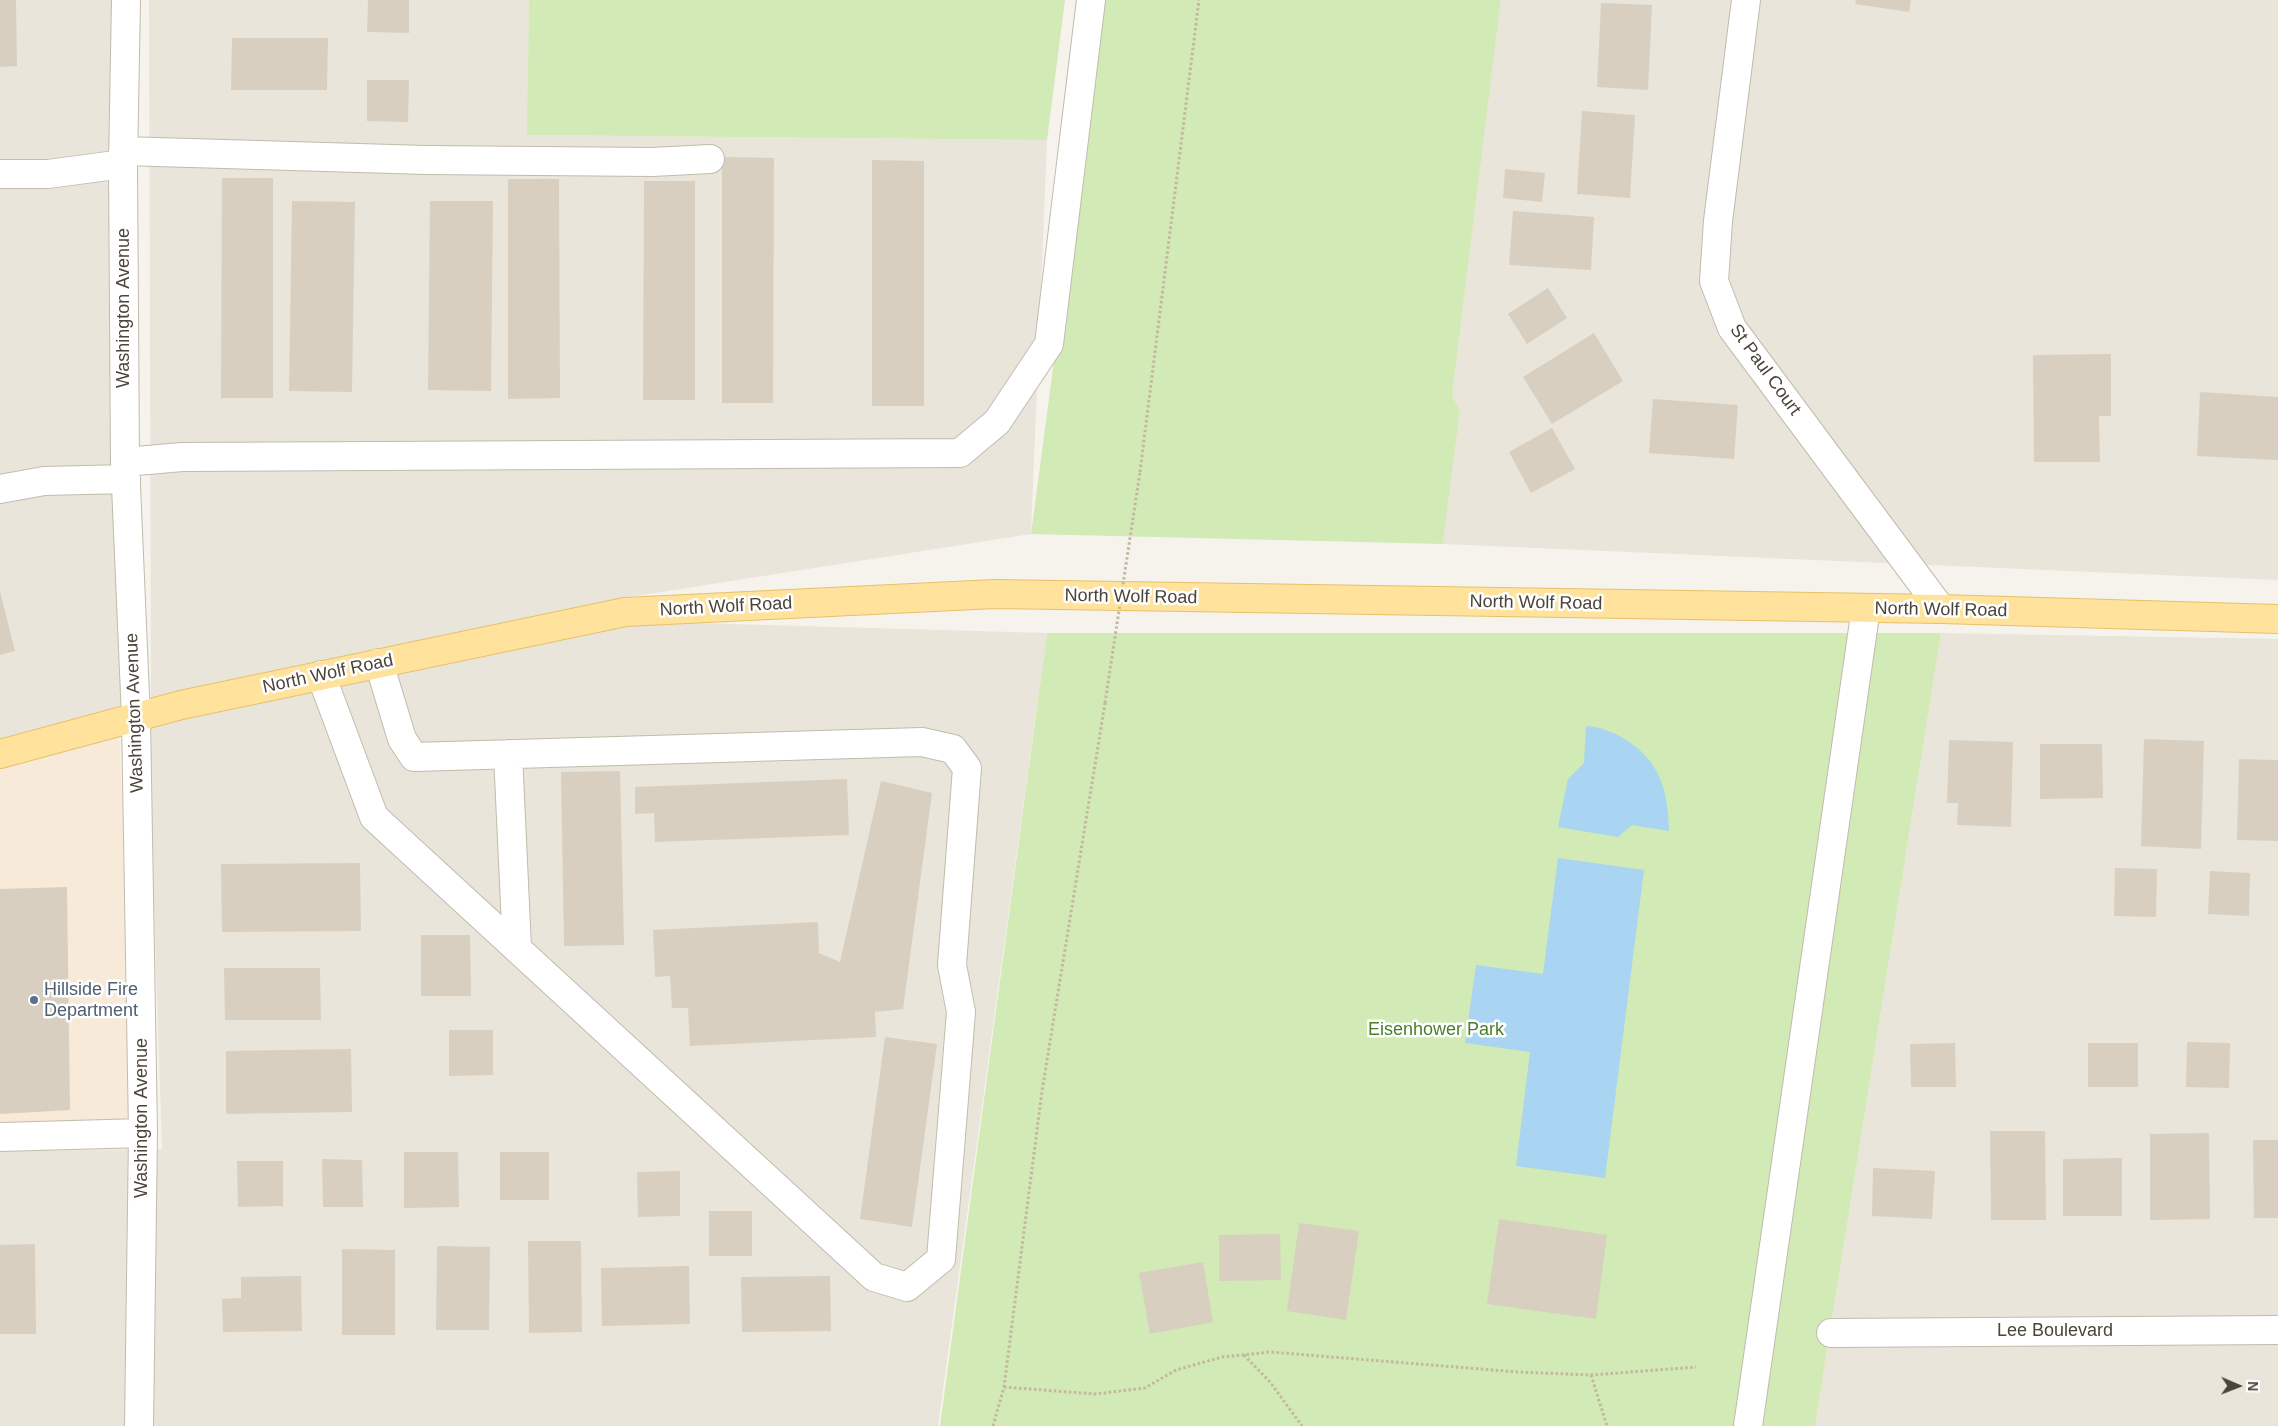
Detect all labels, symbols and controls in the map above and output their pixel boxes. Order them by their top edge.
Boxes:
street label: Washington Avenue [113,228,135,388]
street label: St Paul Court [1725,320,1805,420]
street label: North Wolf Road [1064,585,1198,609]
street label: North Wolf Road [1469,591,1603,615]
street label: North Wolf Road [659,593,793,621]
street label: North Wolf Road [1874,598,2008,622]
street label: Washington Avenue [121,633,149,793]
street label: North Wolf Road [261,650,395,698]
place label: Hillside Fire Department [44,979,138,1022]
marker: Hillside Fire Department [28,994,40,1006]
park label: Eisenhower Park [1368,1019,1504,1041]
street label: Washington Avenue [131,1038,153,1198]
street label: Lee Boulevard [1997,1320,2113,1342]
north arrow [2213,1361,2263,1411]
text: N [2245,1381,2261,1391]

